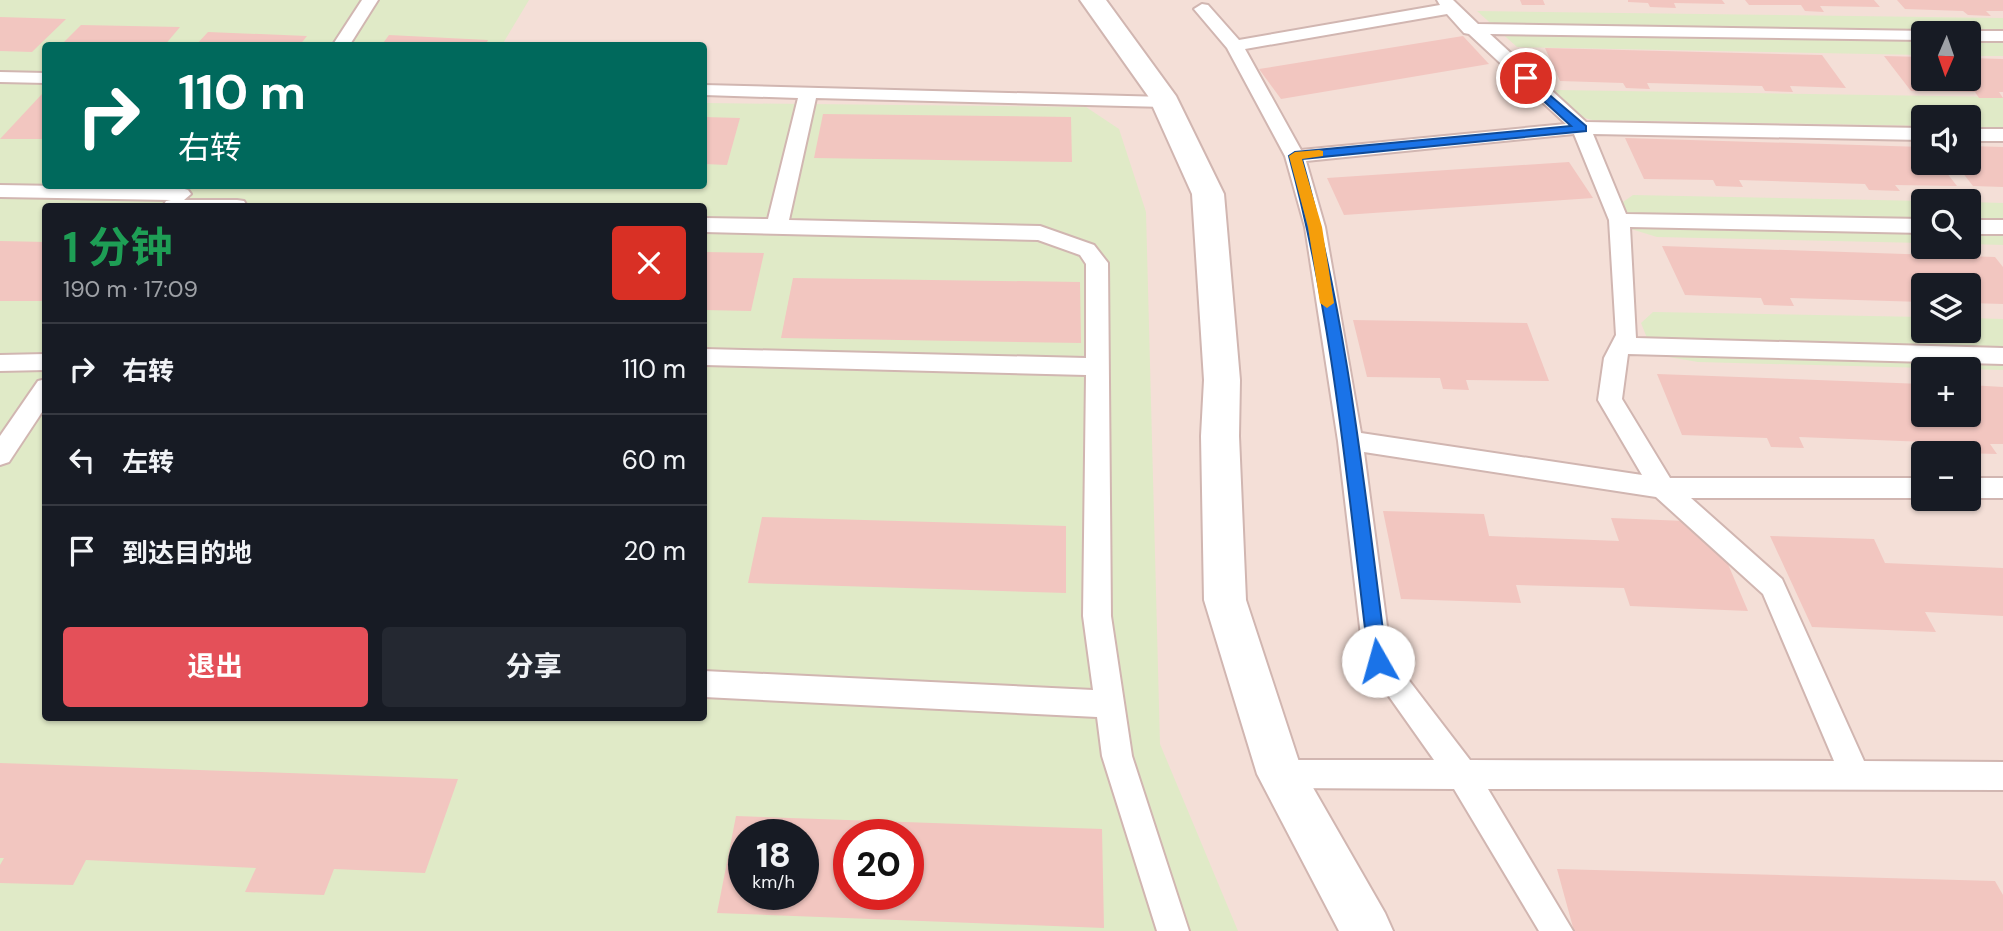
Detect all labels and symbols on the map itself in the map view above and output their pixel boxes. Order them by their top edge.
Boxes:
north arrow [1911,21,1981,91]
pin [1496,48,1556,108]
position arrow [1341,624,1415,698]
speed limit sign: 20 [833,819,924,910]

